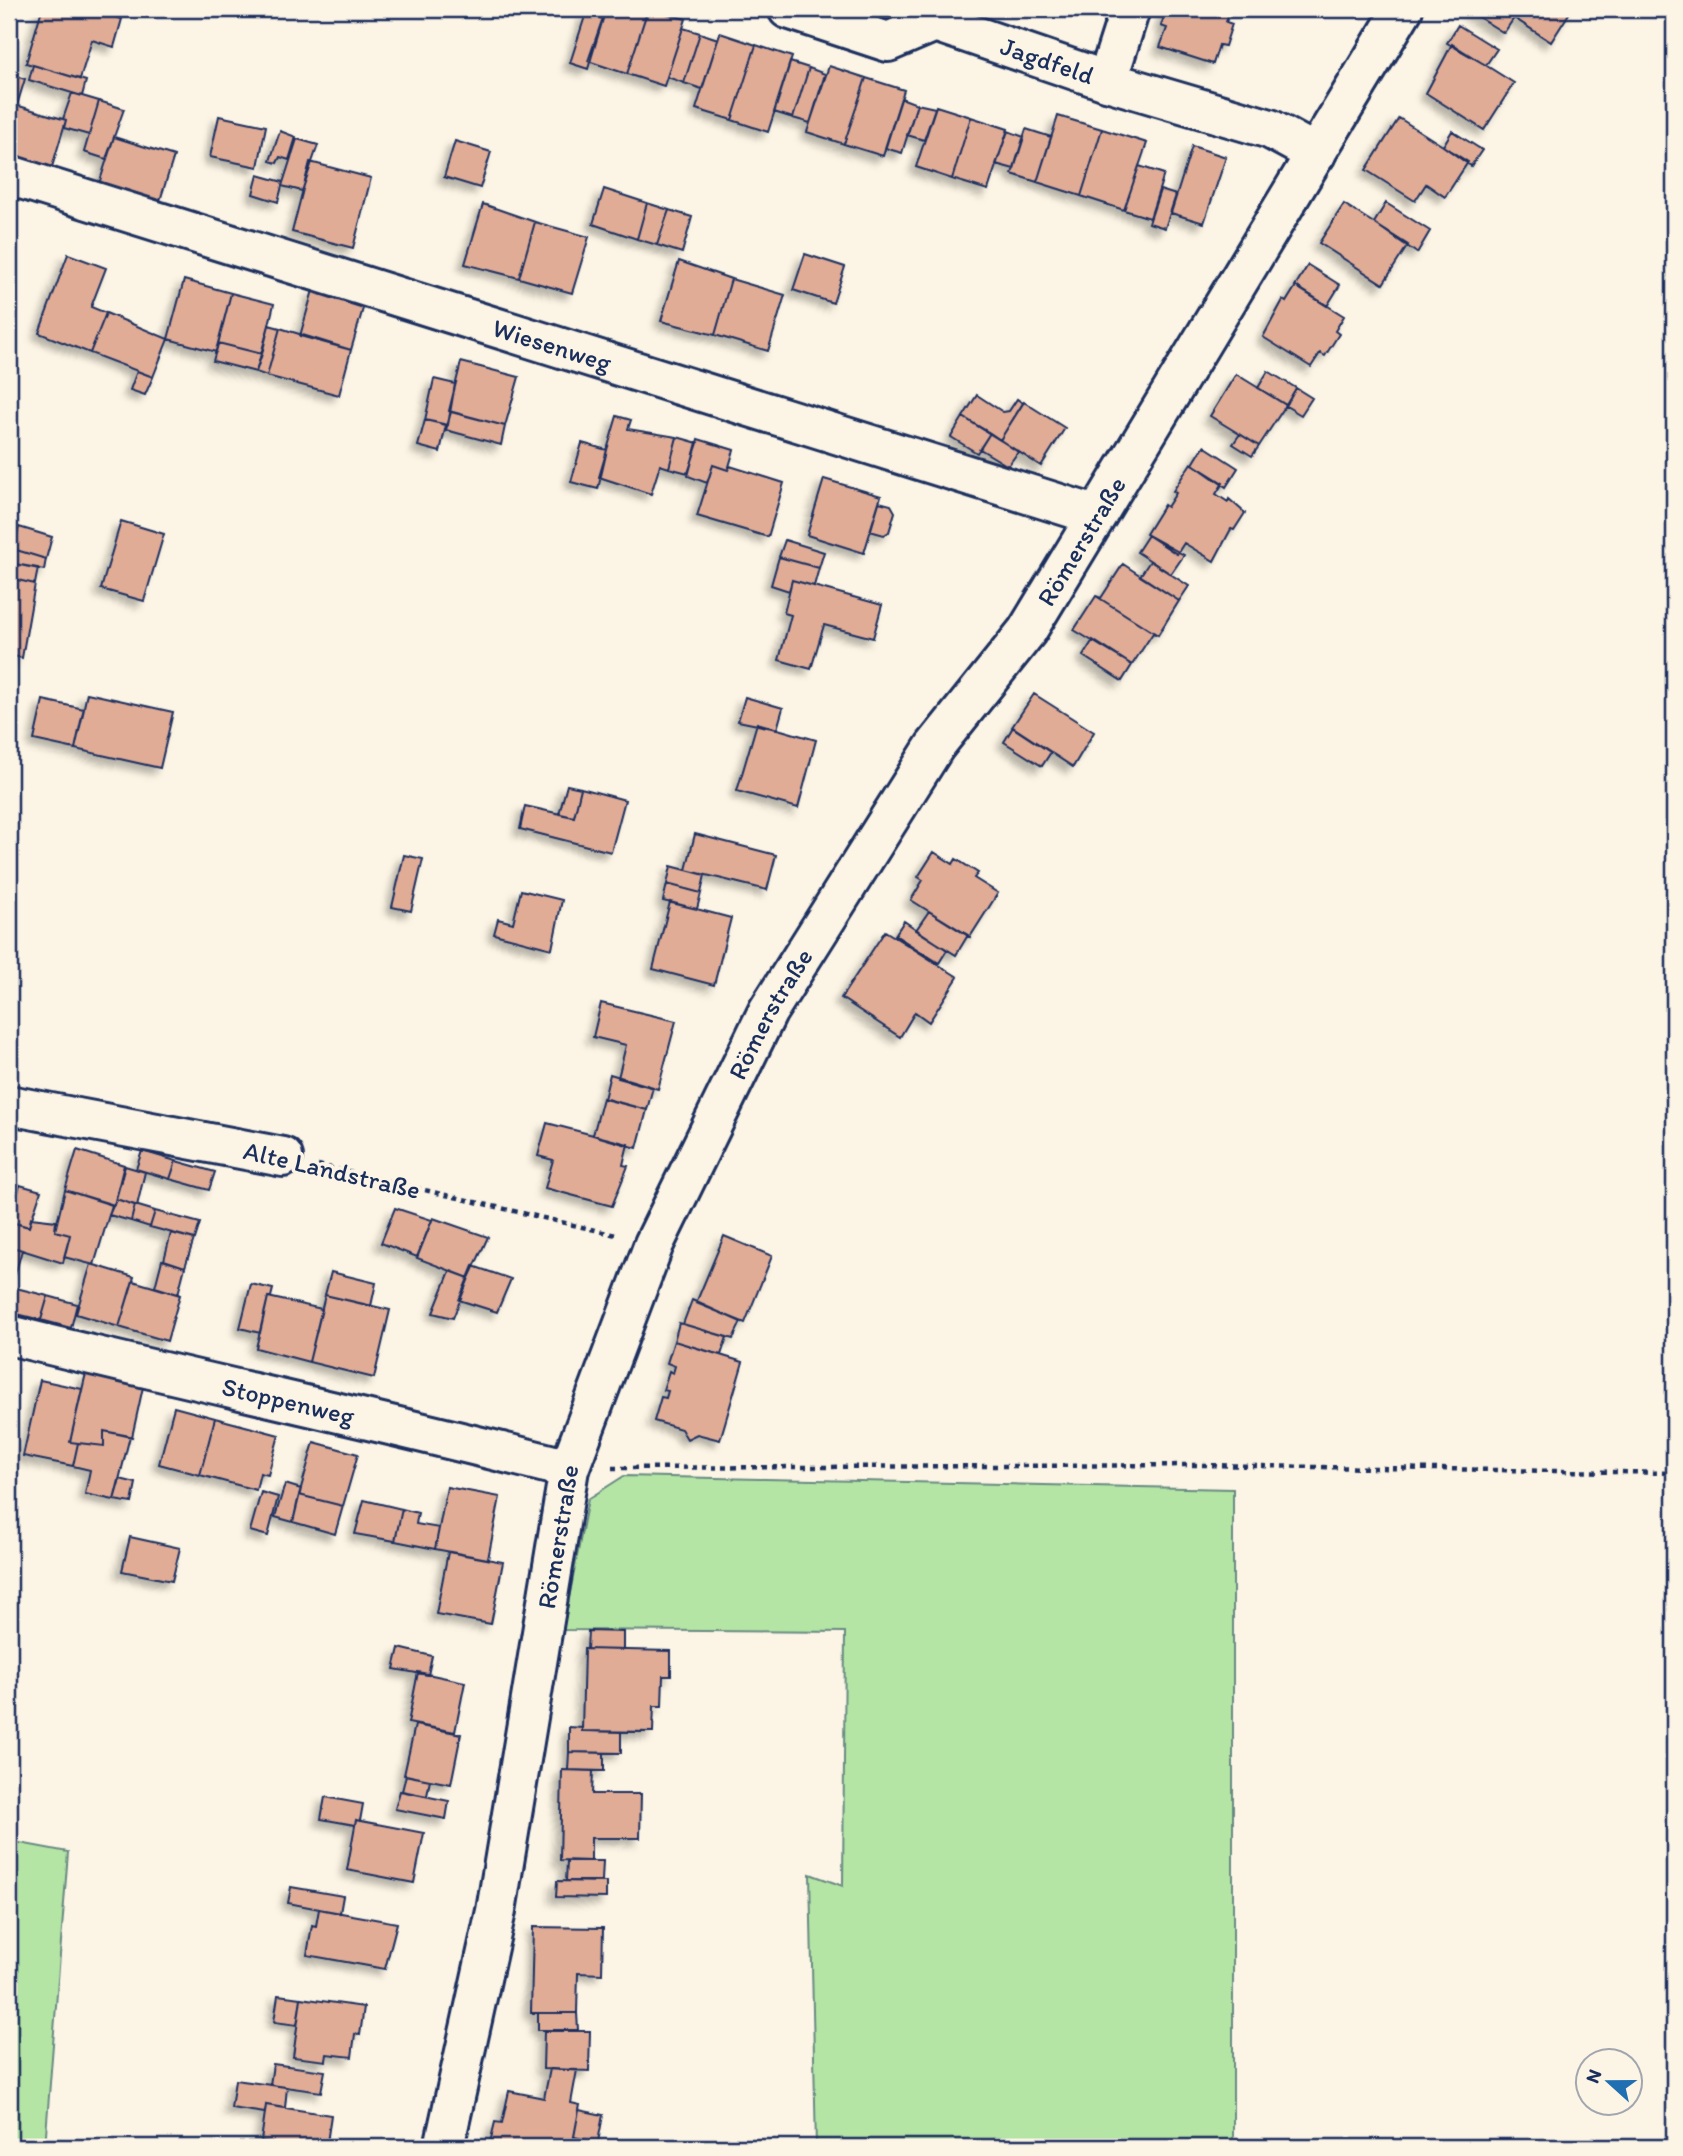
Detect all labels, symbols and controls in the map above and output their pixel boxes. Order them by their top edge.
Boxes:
street label: Jagdfeld [996,30,1098,91]
street label: Wiesenweg [489,311,616,379]
street label: Römerstraße [1030,471,1133,612]
street label: Römerstraße [721,942,820,1085]
street label: Alte Landstraße [240,1134,424,1206]
street label: Stoppenweg [219,1370,358,1432]
street label: Römerstraße [530,1462,585,1611]
north arrow [1574,2048,1644,2118]
text: N [1581,2066,1607,2086]

